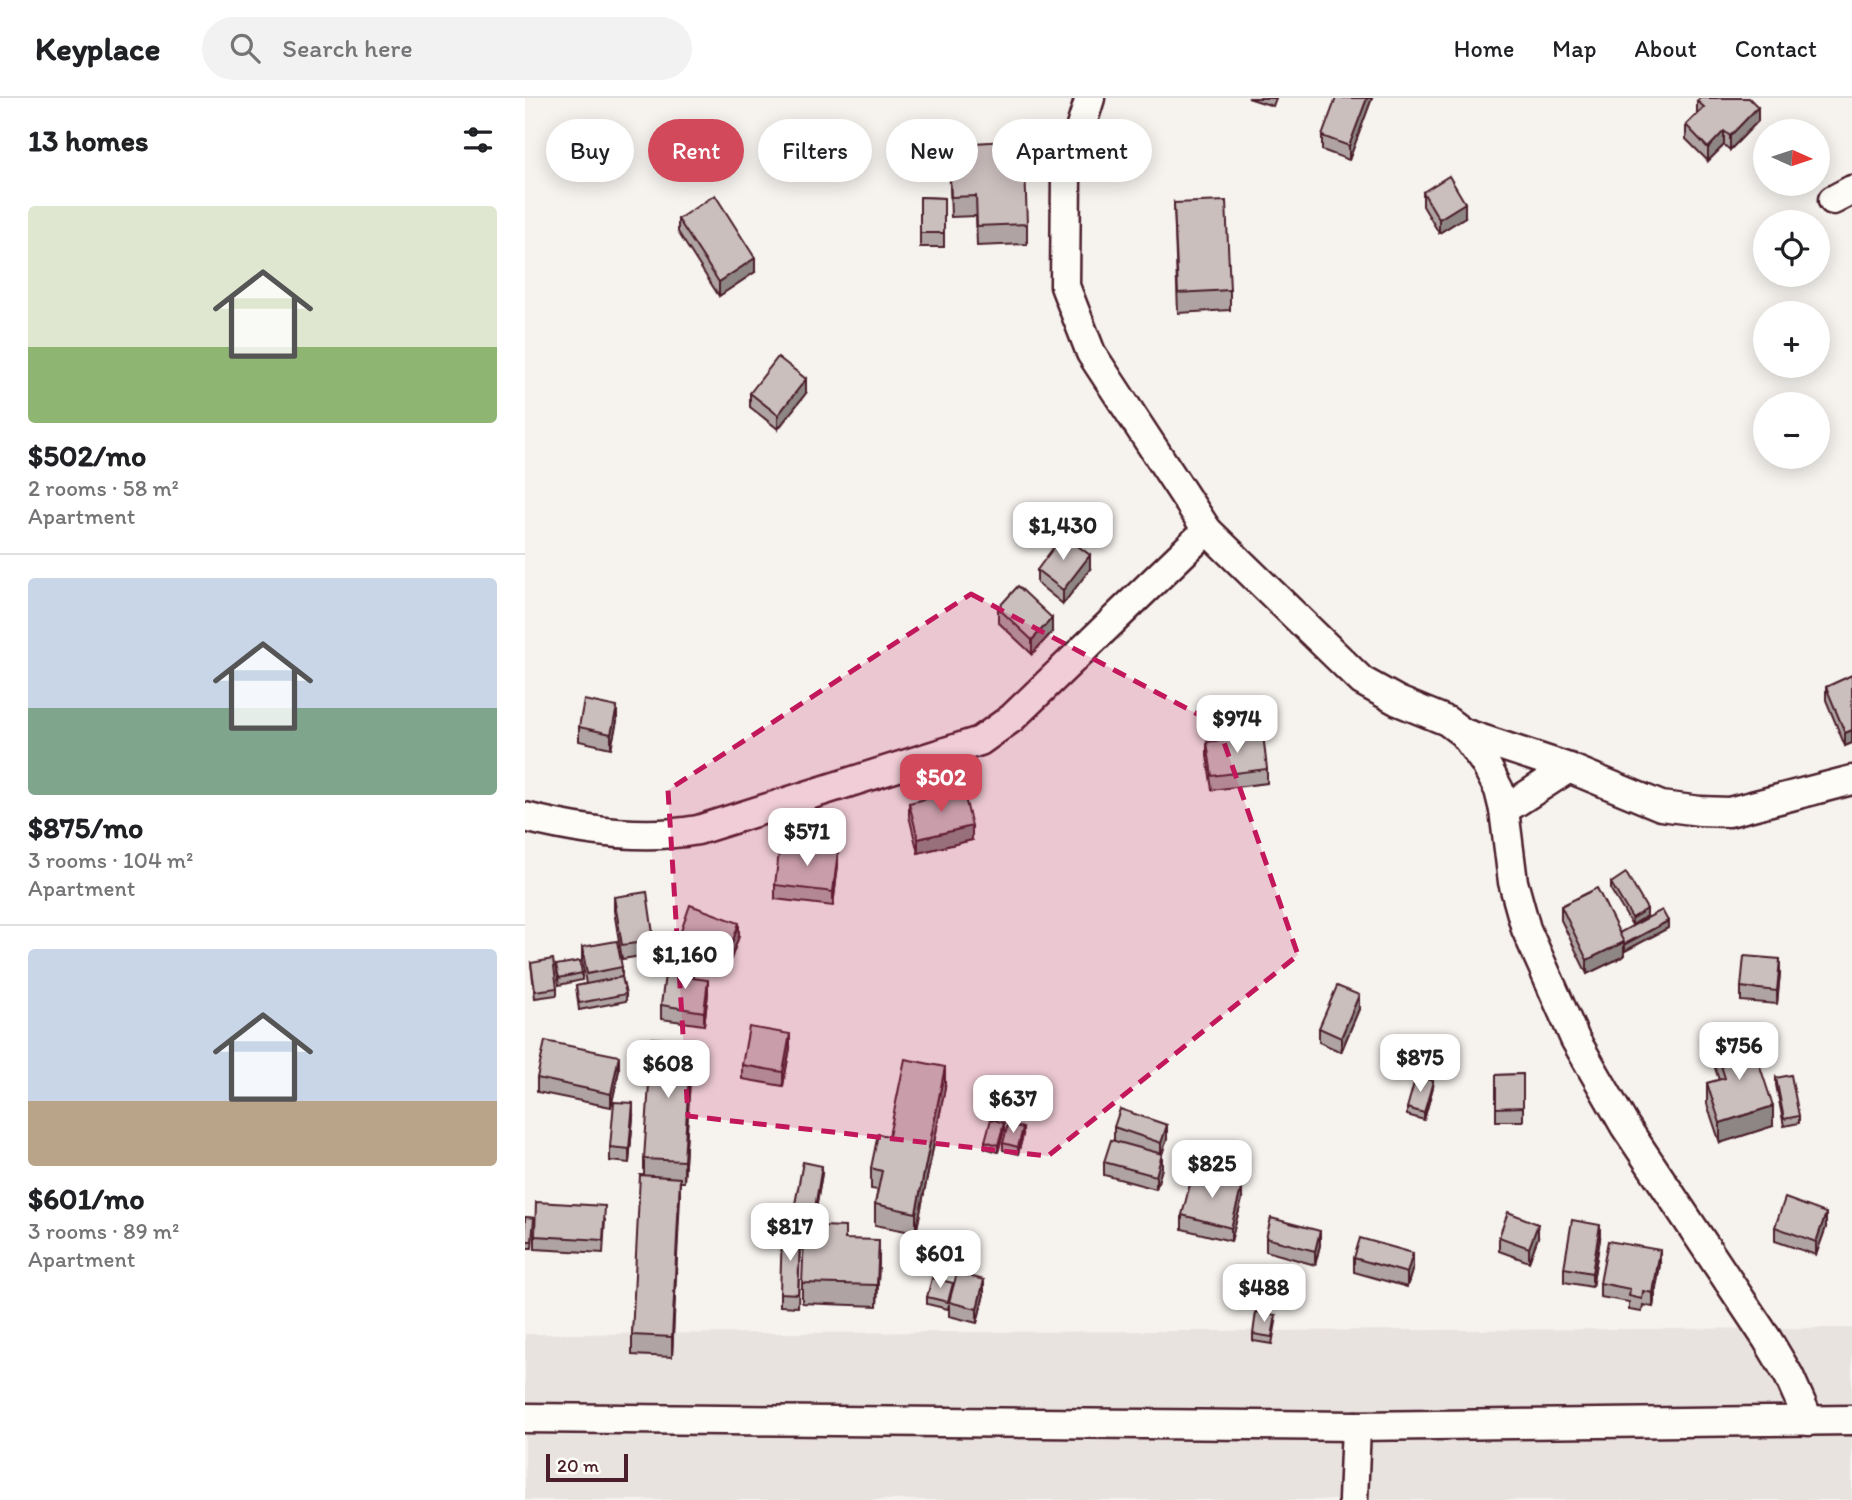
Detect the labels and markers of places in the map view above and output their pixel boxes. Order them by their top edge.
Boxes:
pin: $1,430 [1006,503,1120,562]
pin: $974 [1196,696,1278,755]
pin: $502 [900,754,982,814]
pin: $571 [766,808,848,868]
pin: $1,160 [628,932,742,991]
pin: $756 [1698,1023,1780,1082]
pin: $875 [1379,1034,1461,1094]
pin: $608 [627,1040,709,1100]
pin: $637 [972,1076,1054,1135]
pin: $825 [1171,1140,1253,1200]
pin: $817 [749,1204,831,1263]
pin: $601 [899,1230,981,1290]
pin: $488 [1223,1264,1305,1324]

